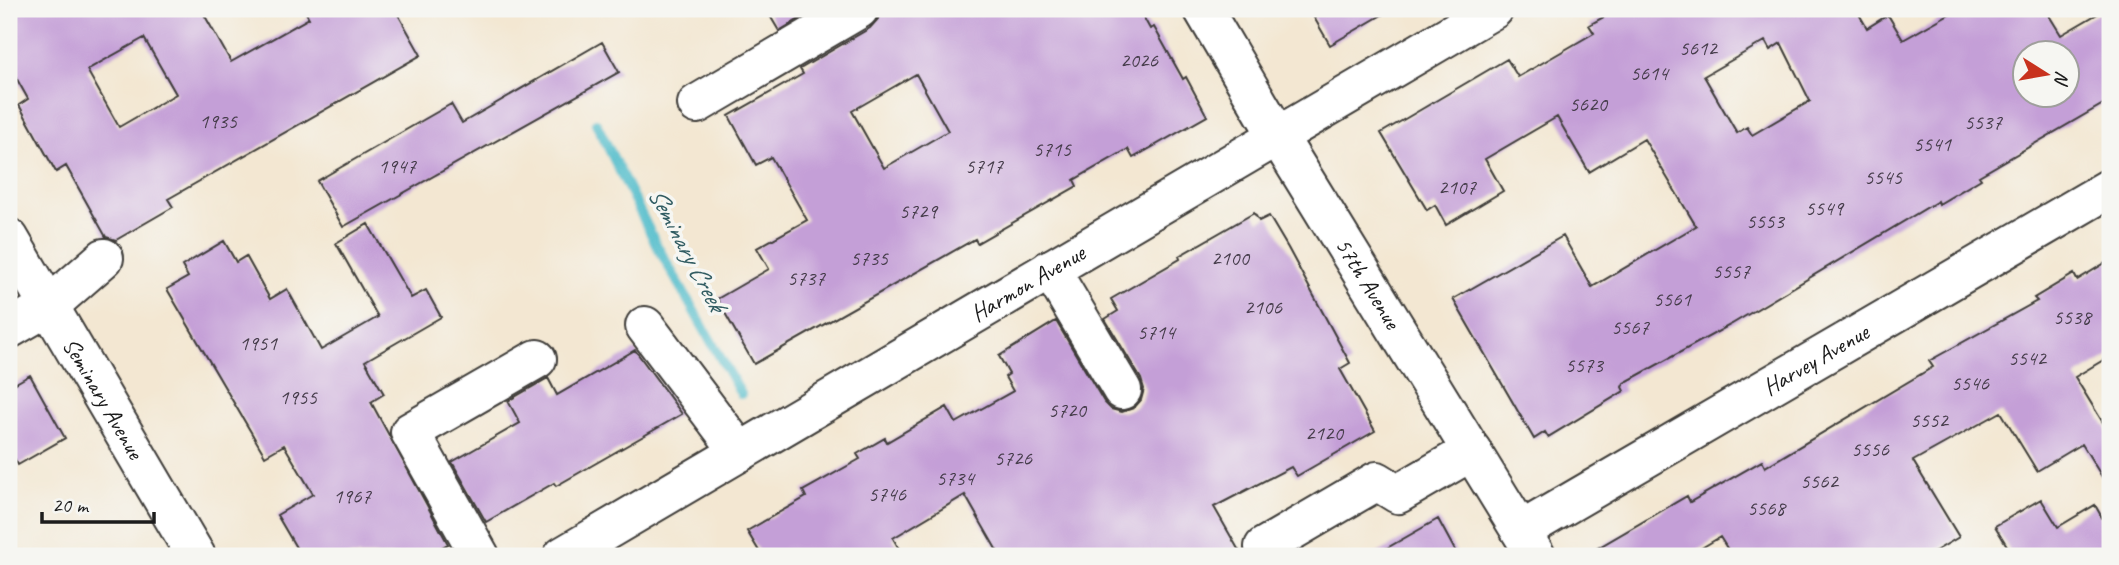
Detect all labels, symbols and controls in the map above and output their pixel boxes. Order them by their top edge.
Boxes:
house number: 5612 [1679,35,1718,61]
north arrow [2010,38,2080,108]
house number: 2026 [1120,47,1158,73]
house number: 5614 [1630,60,1670,86]
text: N [2048,69,2075,88]
house number: 5620 [1569,91,1608,117]
house number: 1935 [199,108,238,134]
house number: 5537 [1964,109,2003,135]
house number: 5541 [1913,131,1952,157]
house number: 5715 [1033,136,1072,162]
house number: 1947 [378,153,417,179]
house number: 5717 [965,153,1004,179]
house number: 5545 [1864,164,1903,190]
house number: 2107 [1438,174,1477,200]
water label: Seminary Creek [641,182,736,321]
house number: 5549 [1805,195,1844,221]
house number: 5729 [899,198,938,224]
house number: 5553 [1746,208,1785,234]
street label: 57th Avenue [1329,232,1409,336]
street label: Harmon Avenue [965,237,1092,328]
house number: 5735 [850,245,889,271]
house number: 2100 [1211,245,1250,271]
house number: 5557 [1712,258,1751,284]
house number: 5737 [787,265,826,291]
house number: 5561 [1653,286,1692,312]
house number: 2106 [1244,294,1282,320]
house number: 5538 [2053,304,2093,330]
house number: 5567 [1611,314,1650,340]
street label: Harvey Avenue [1757,316,1876,402]
house number: 5714 [1137,319,1177,345]
house number: 1951 [239,330,278,356]
street label: Seminary Avenue [56,332,152,466]
house number: 5542 [2008,345,2047,371]
house number: 5573 [1565,352,1604,378]
house number: 5546 [1951,370,1989,396]
house number: 1955 [279,384,318,410]
house number: 5720 [1048,397,1087,423]
house number: 5552 [1910,407,1949,433]
house number: 2120 [1305,420,1344,446]
house number: 5556 [1851,436,1889,462]
house number: 5726 [994,445,1032,471]
house number: 5734 [936,465,976,491]
house number: 5562 [1800,468,1839,494]
scale bar [42,481,154,525]
house number: 5746 [868,481,906,507]
house number: 1967 [333,483,372,509]
text: 20 m [52,492,90,518]
house number: 5568 [1747,495,1787,521]

